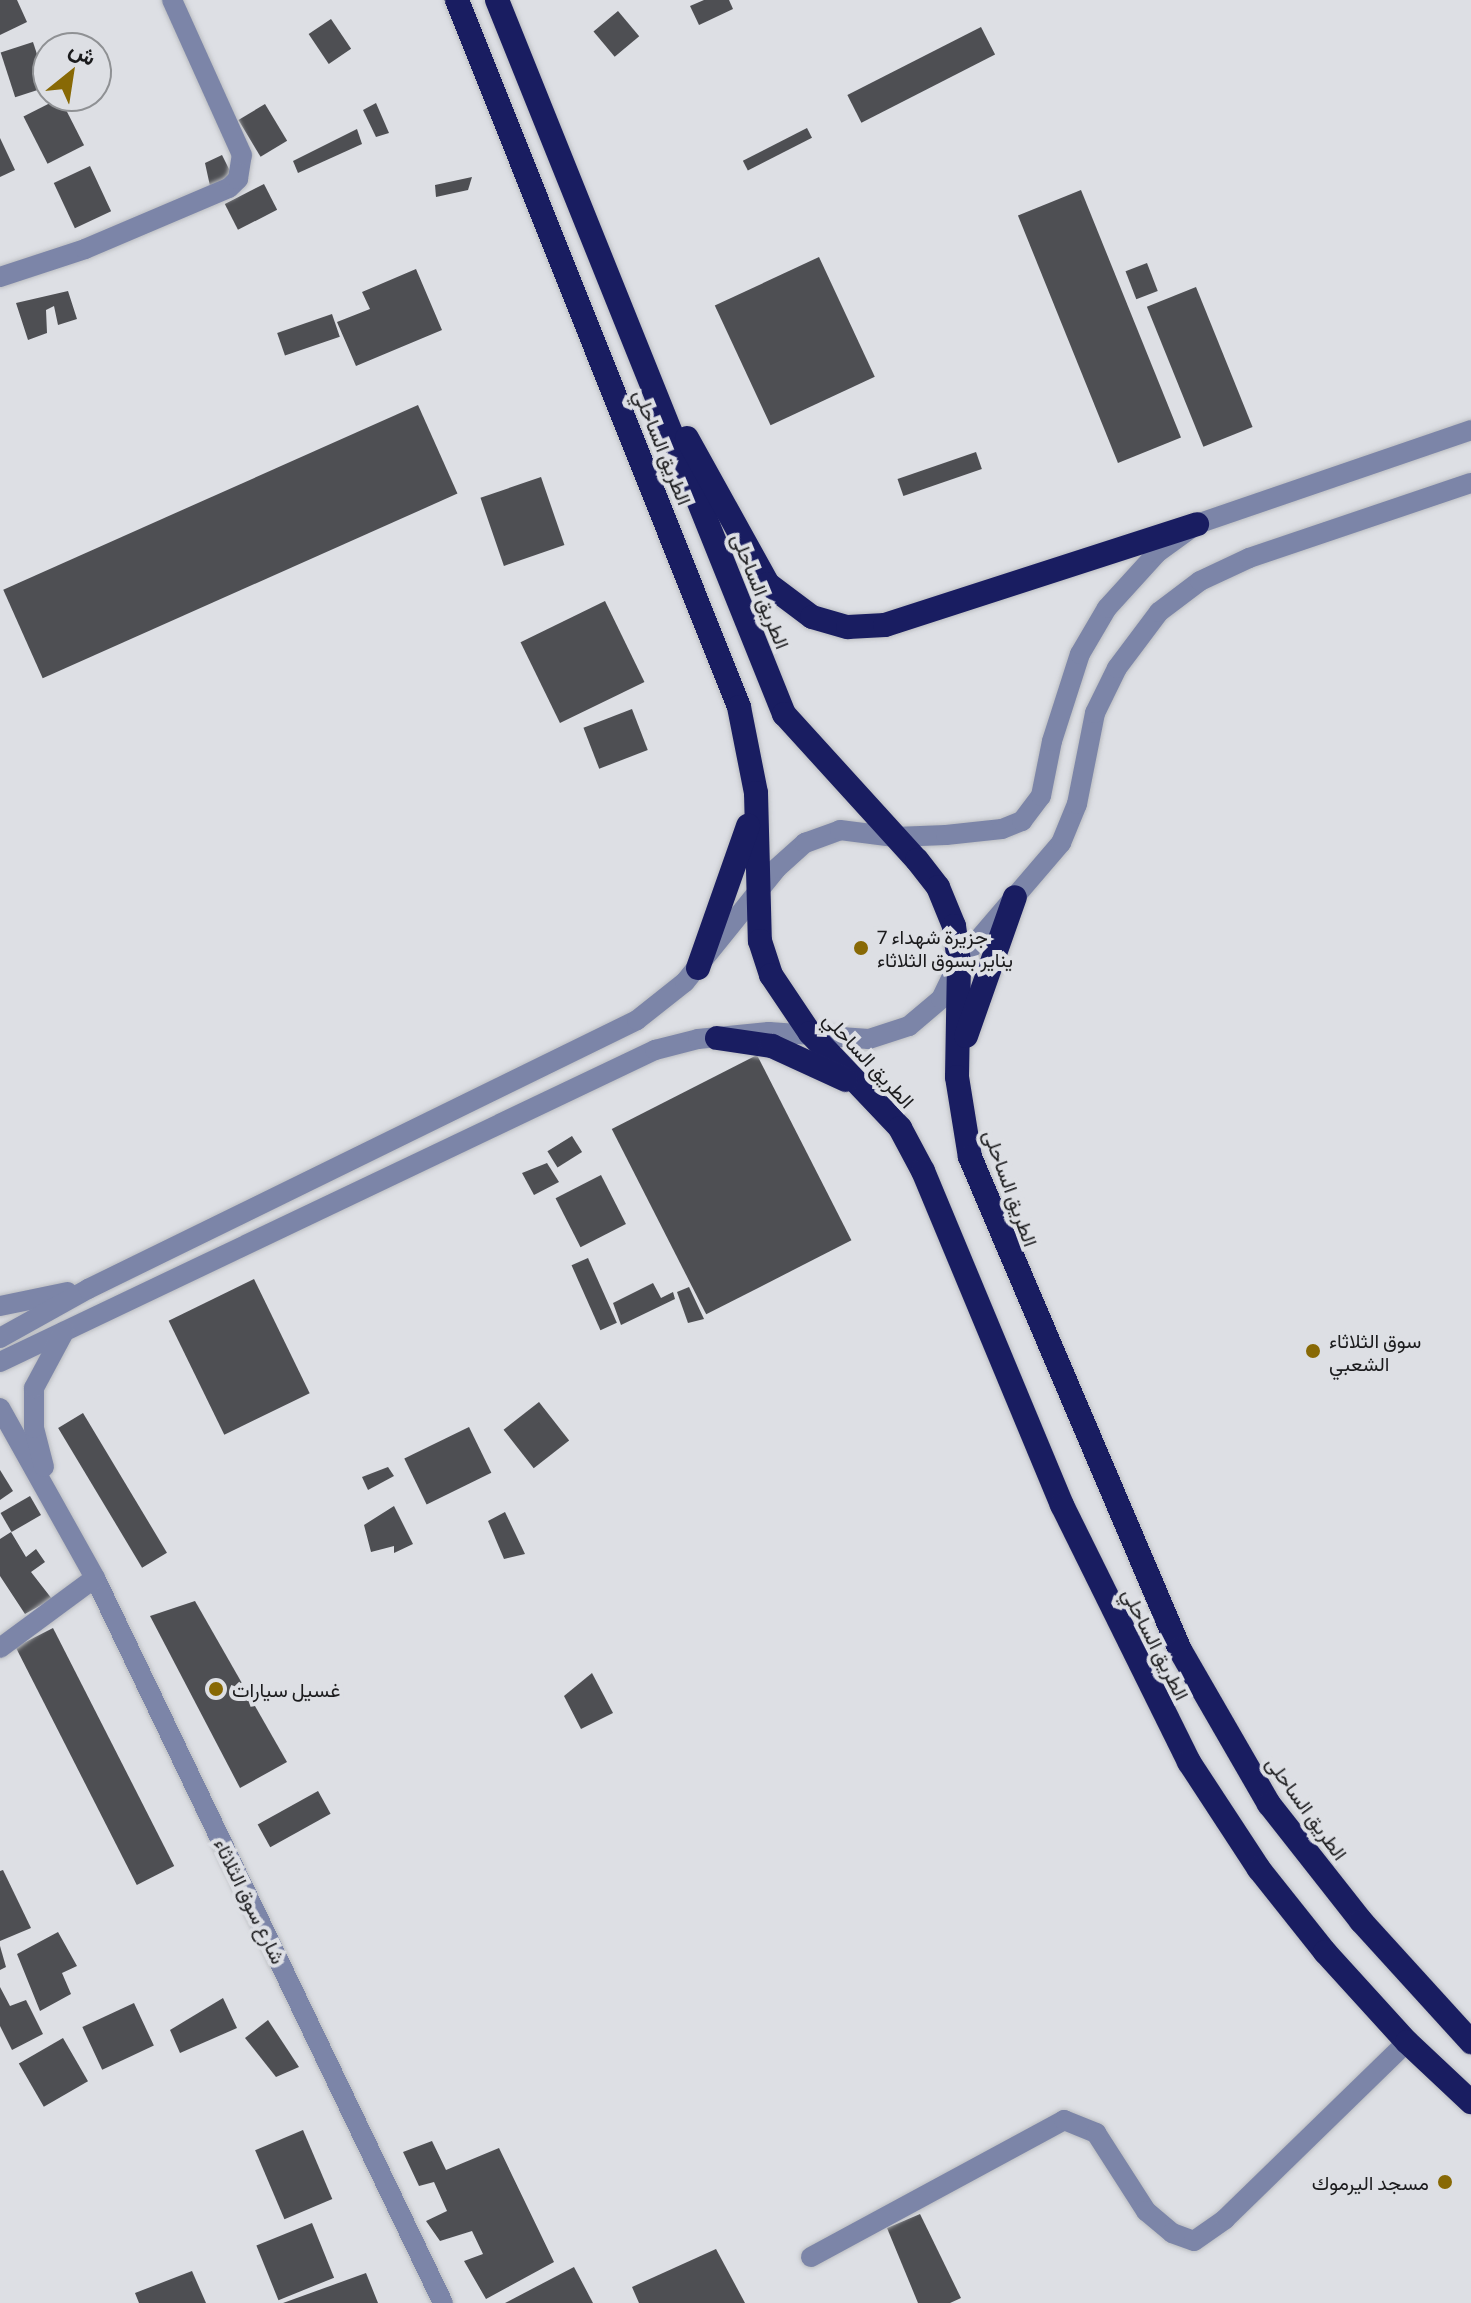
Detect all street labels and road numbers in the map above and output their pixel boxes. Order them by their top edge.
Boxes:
street label: الطريق الساحلي [629,386,697,508]
street label: الطريق الساحلى [727,530,795,652]
street label: الطريق الساحلي [819,1007,919,1113]
street label: الطريق الساحلى [979,1126,1043,1250]
street label: الطريق الساحلي [1118,1584,1194,1704]
street label: الطريق الساحلى [1261,1751,1353,1865]
street label: شارع سوق الثلاثاء [209,1834,291,1968]

